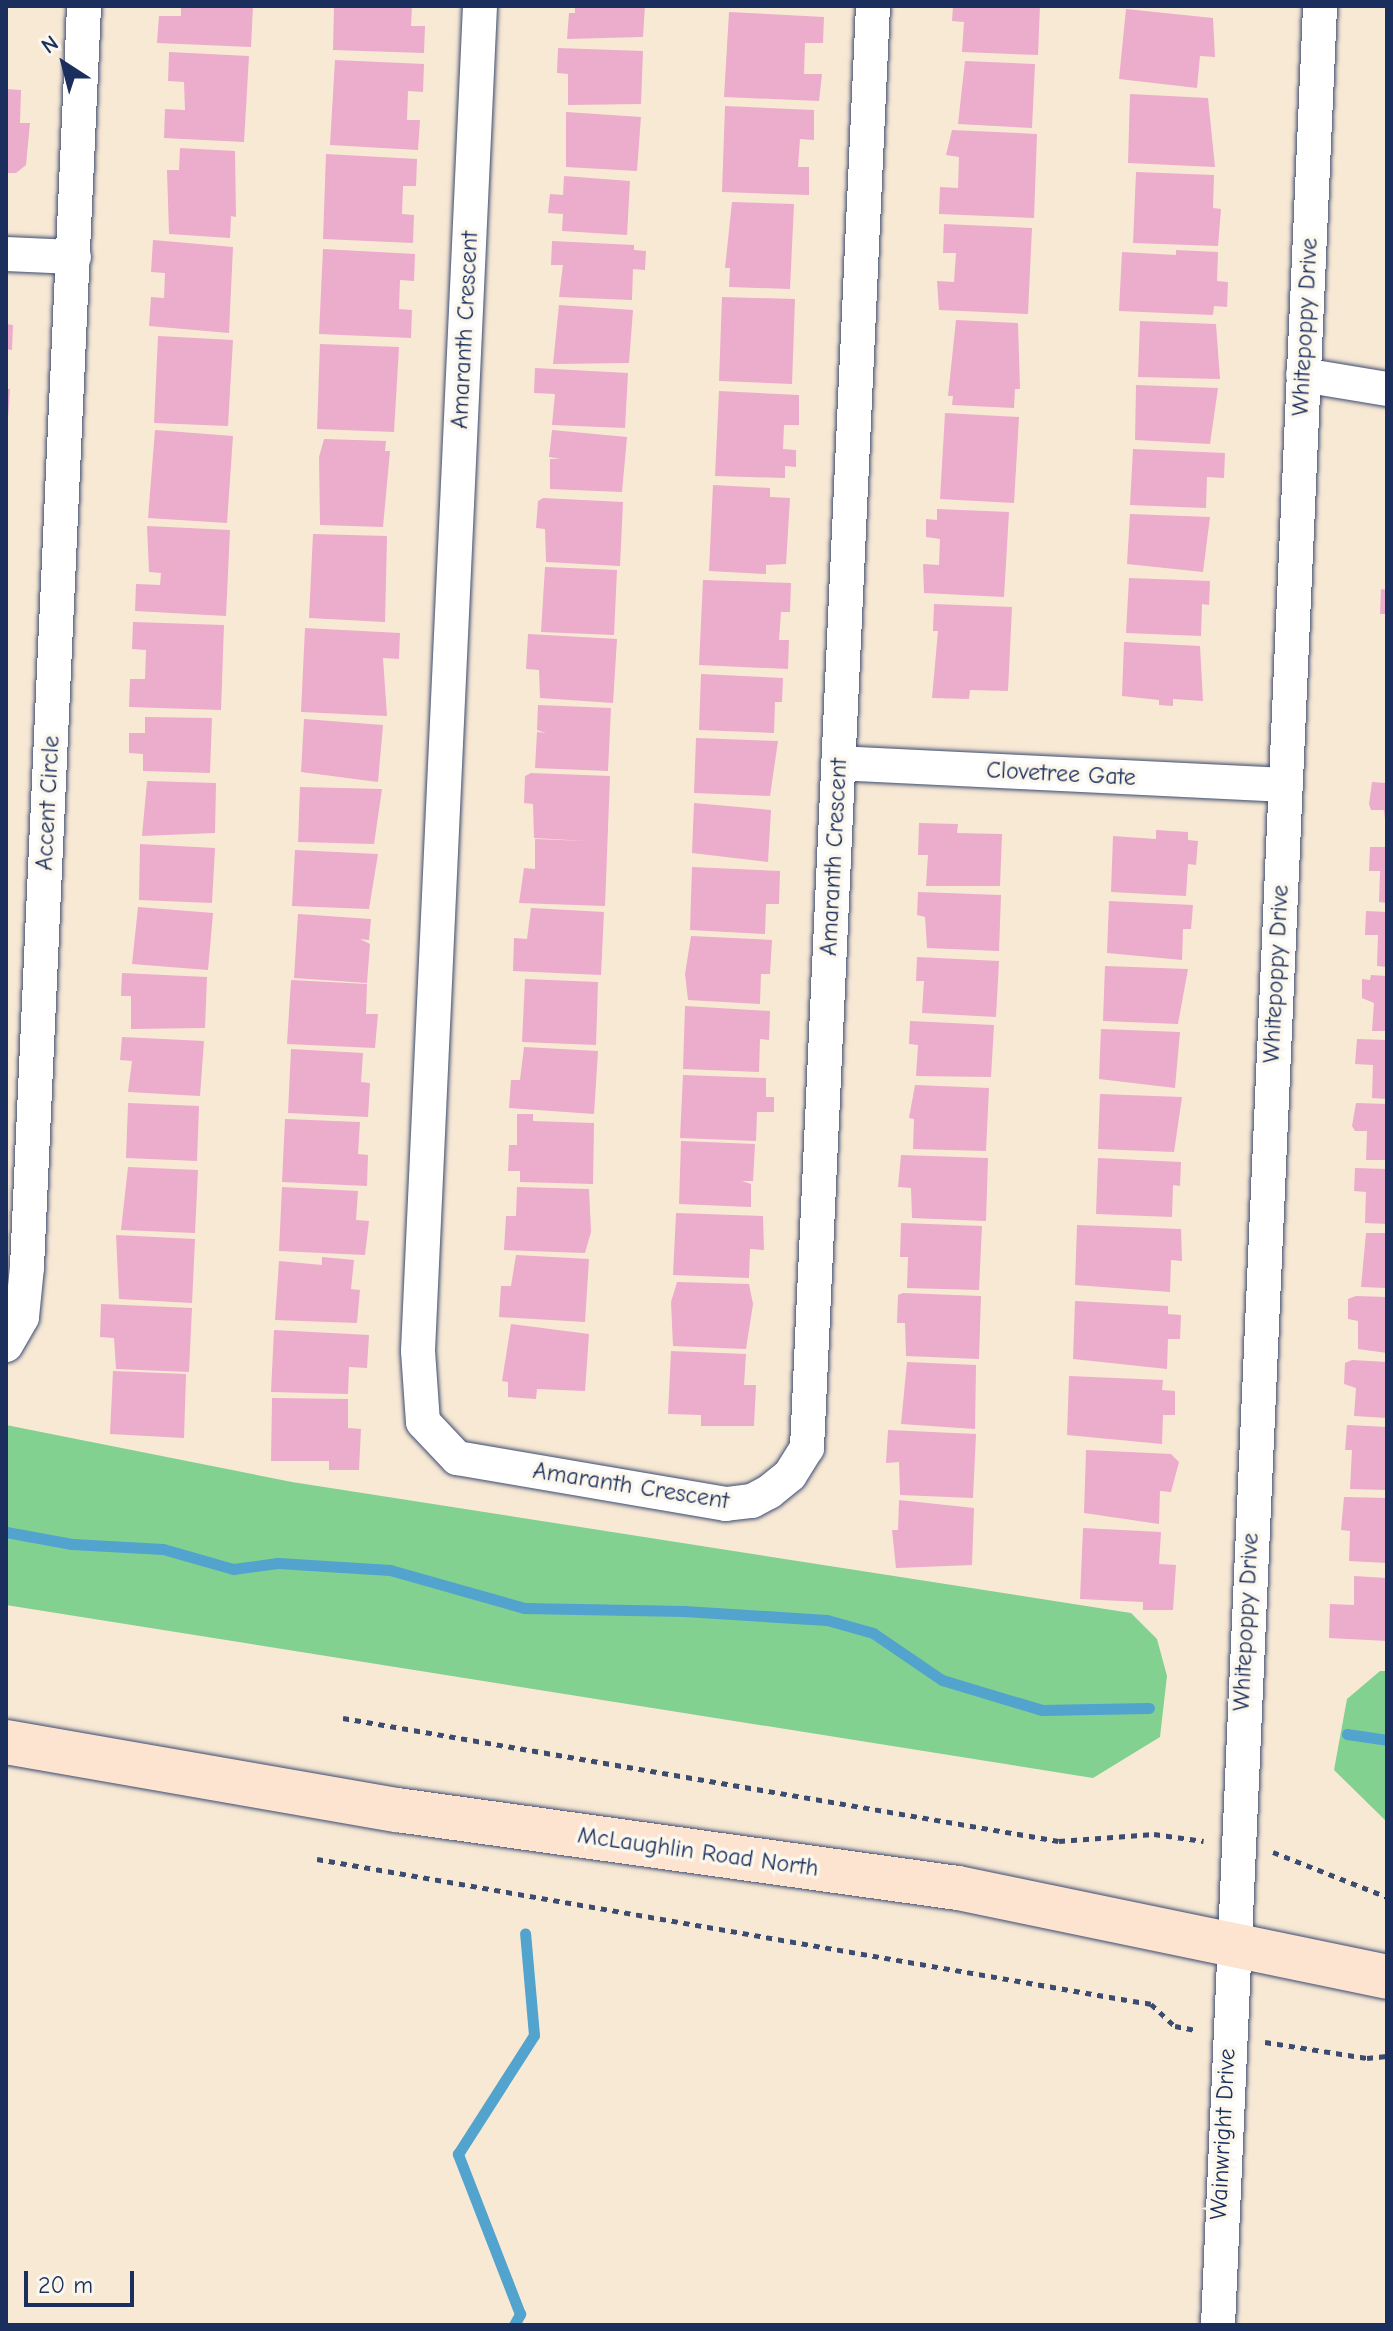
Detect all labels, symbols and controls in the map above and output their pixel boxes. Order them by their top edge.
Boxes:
north arrow [24,24,104,104]
text: N [36,30,63,59]
street label: Amaranth Crescent [445,230,485,430]
street label: Whitepoppy Drive [1286,237,1324,417]
street label: Accent Circle [30,735,66,871]
street label: Clovetree Gate [985,756,1137,792]
street label: Amaranth Crescent [814,757,854,957]
street label: Whitepoppy Drive [1257,884,1295,1064]
street label: Amaranth Crescent [531,1456,731,1516]
street label: Whitepoppy Drive [1227,1532,1265,1712]
street label: McLaughlin Road North [576,1821,820,1883]
street label: Wainwright Drive [1204,2048,1242,2220]
scale bar [28,2255,138,2305]
text: 20 m [38,2271,93,2299]

